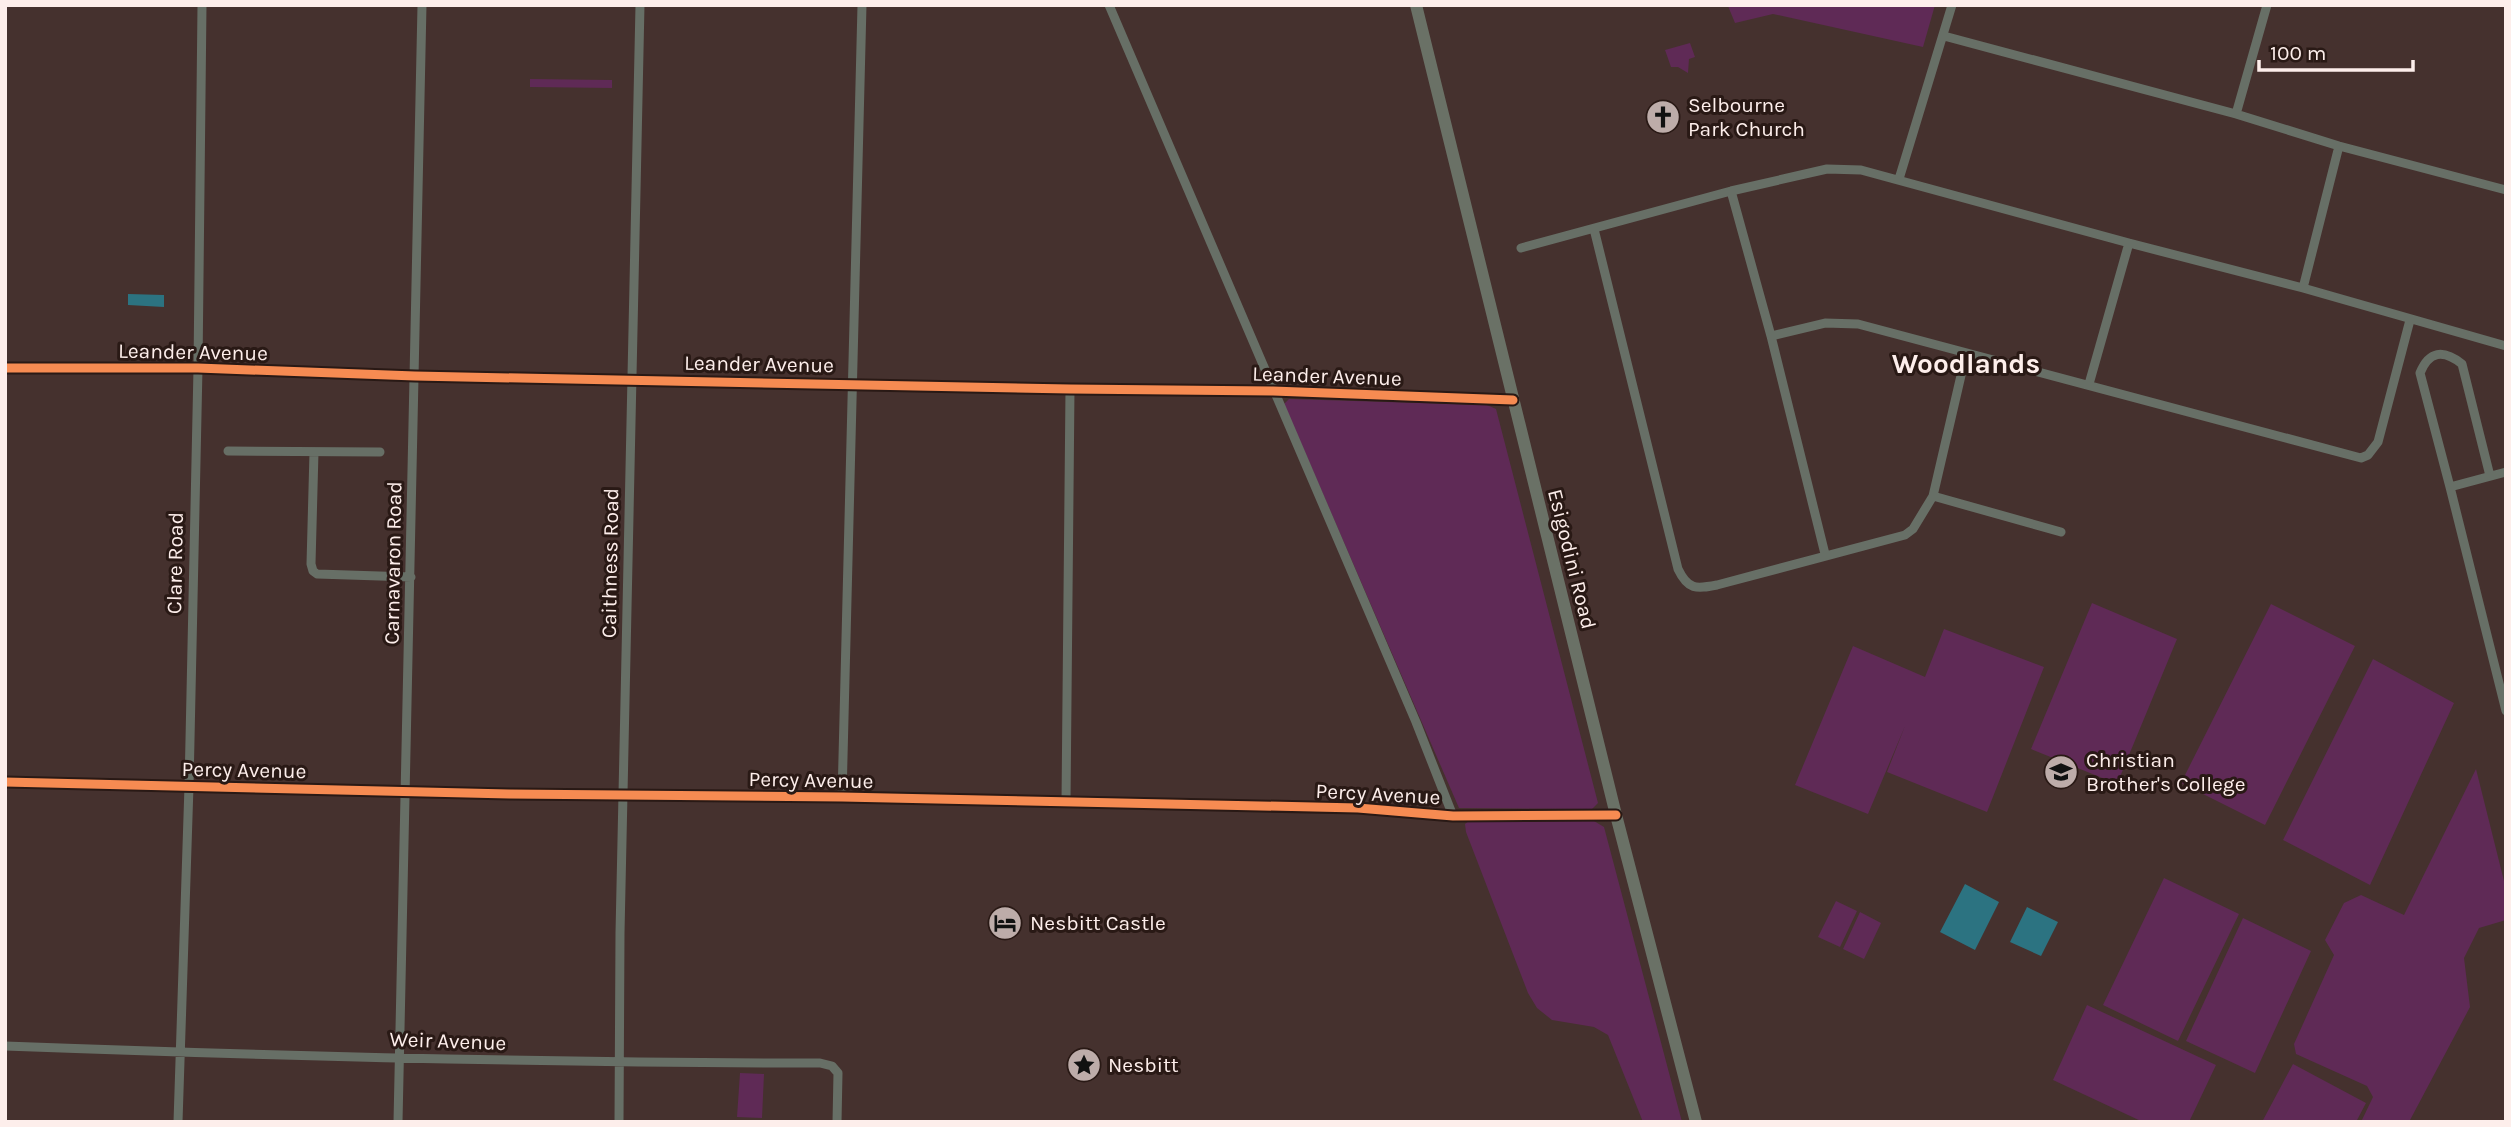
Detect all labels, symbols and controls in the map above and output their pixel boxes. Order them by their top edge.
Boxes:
scale bar [2259,28,2413,72]
text: 100 m [2270,41,2327,65]
place label: Selbourne Park Church [1688,93,1805,141]
church icon: Selbourne Park Church [1644,98,1682,136]
street label: Leander Avenue [118,339,268,365]
district label: Woodlands [1892,347,2040,380]
street label: Leander Avenue [684,351,834,377]
street label: Leander Avenue [1252,361,1402,391]
street label: Carnavaron Road [380,481,406,645]
street label: Esigodini Road [1543,487,1601,631]
street label: Caithness Road [597,488,623,638]
street label: Clare Road [162,512,188,614]
place label: Christian Brother's College [2086,748,2245,796]
school or university icon: Christian Brother's College [2042,753,2080,791]
street label: Percy Avenue [181,757,307,783]
street label: Percy Avenue [748,767,874,793]
street label: Percy Avenue [1315,779,1441,809]
hotel icon: Nesbitt Castle [986,904,1024,942]
place label: Nesbitt Castle [1030,911,1166,935]
street label: Weir Avenue [389,1027,507,1055]
place icon: Nesbitt [1065,1046,1103,1084]
place label: Nesbitt [1108,1053,1179,1077]

